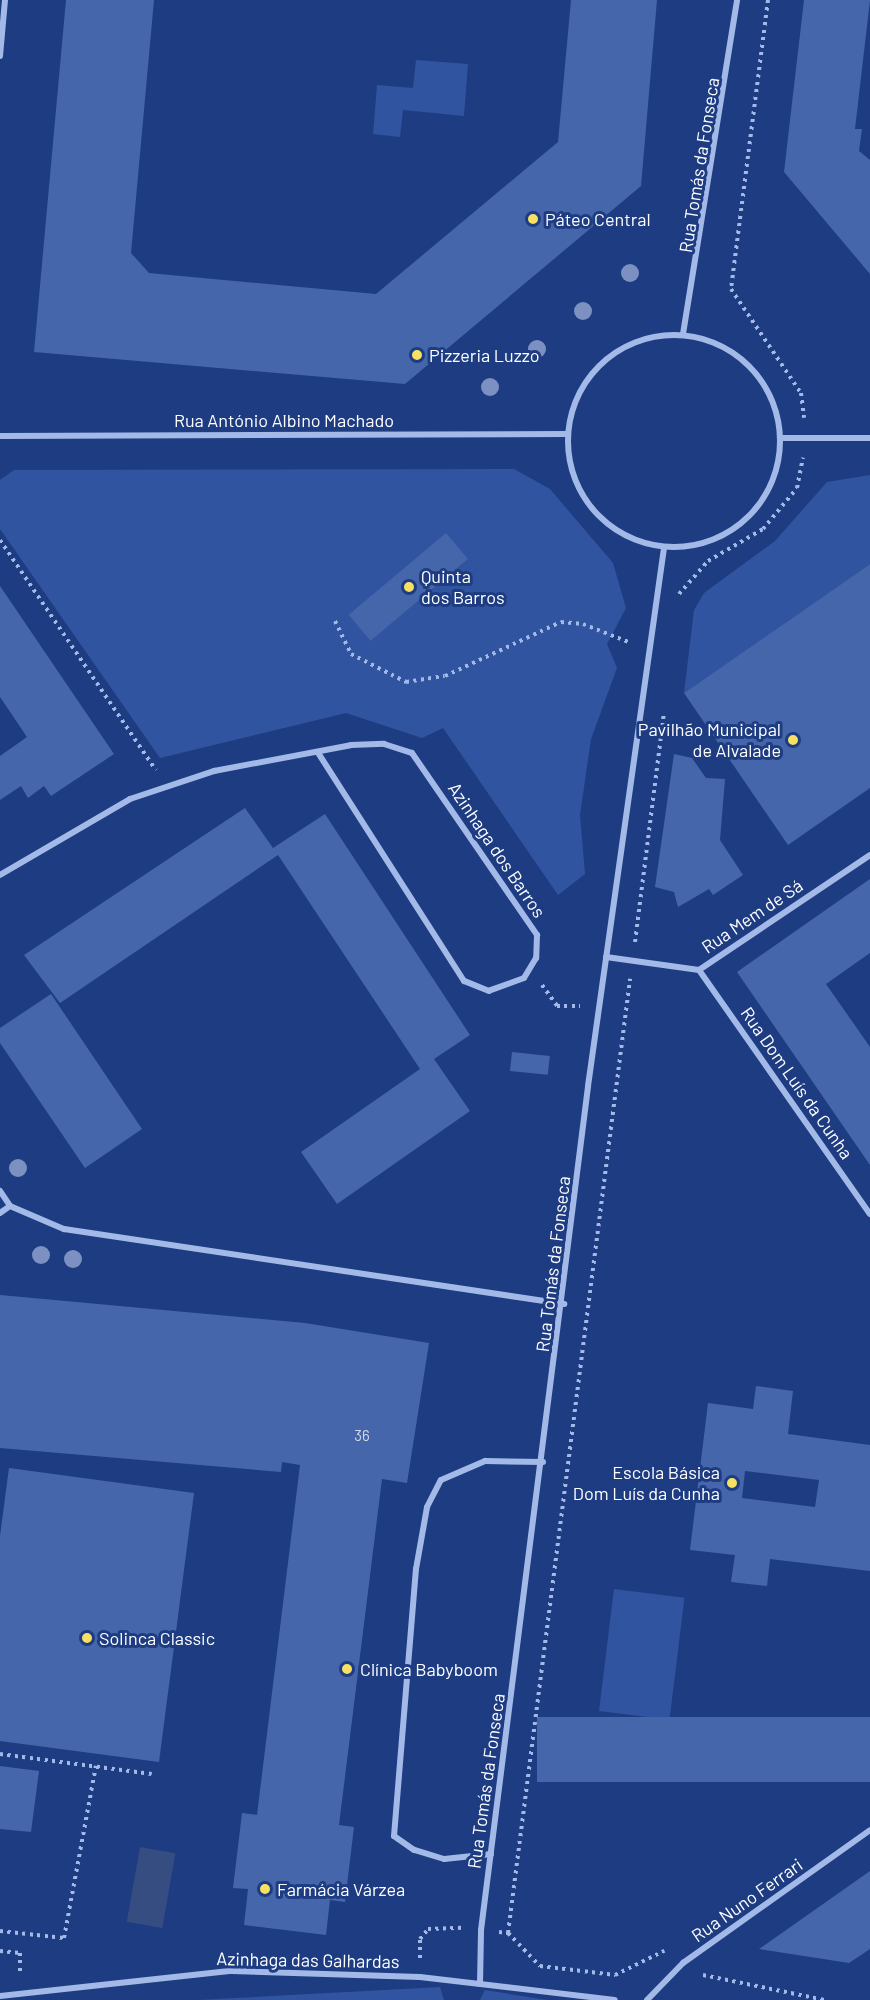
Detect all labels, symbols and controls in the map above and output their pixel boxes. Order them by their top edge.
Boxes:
street label: Rua Tomás da Fonseca [674,76,724,254]
place label: Páteo Central [545,208,651,230]
marker: Páteo Central [526,212,540,226]
place label: Pizzeria Luzzo [429,344,540,366]
marker: Pizzeria Luzzo [410,348,424,362]
street label: Rua António Albino Machado [174,409,394,431]
place label: Quinta dos Barros [421,566,505,608]
marker: Quinta dos Barros [402,580,416,594]
place label: Pavilhão Municipal de Alvalade [638,719,781,762]
marker: Pavilhão Municipal de Alvalade [786,733,800,747]
street label: Azinhaga dos Barros [444,778,550,922]
street label: Rua Mem de Sá [697,874,807,958]
street label: Rua Dom Luís da Cunha [736,1003,858,1163]
street label: Rua Tomás da Fonseca [531,1175,575,1353]
house number: 36 [354,1427,370,1445]
place label: Escola Básica Dom Luís da Cunha [573,1462,720,1504]
marker: Escola Básica Dom Luís da Cunha [725,1476,739,1490]
place label: Solinca Classic [99,1627,215,1649]
marker: Solinca Classic [80,1631,94,1645]
place label: Clínica Babyboom [360,1658,498,1680]
marker: Clínica Babyboom [338,1660,356,1678]
street label: Rua Tomás da Fonseca [463,1692,509,1870]
street label: Rua Nuno Ferrari [687,1854,807,1946]
place label: Farmácia Várzea [277,1878,405,1900]
marker: Farmácia Várzea [258,1882,272,1896]
street label: Azinhaga das Galhardas [216,1948,400,1972]

